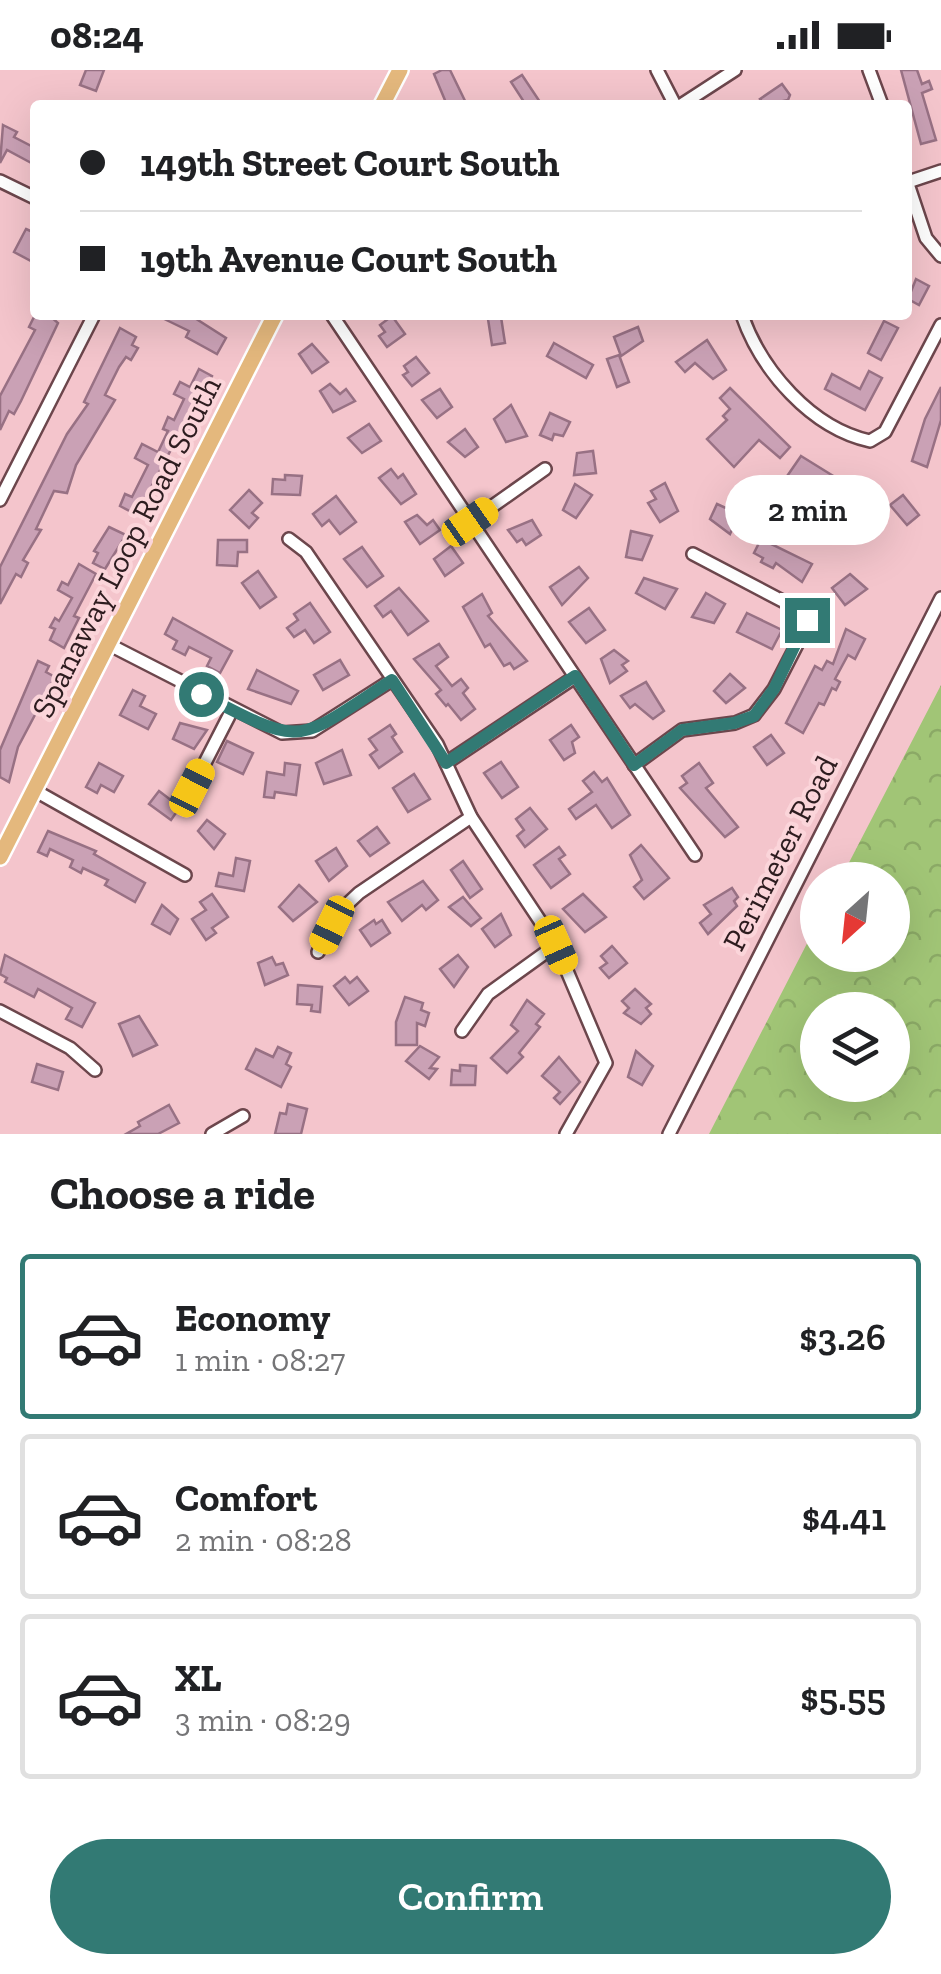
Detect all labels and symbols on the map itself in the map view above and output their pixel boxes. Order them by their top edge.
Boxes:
street label: Spanaway Loop Road South [23,370,229,724]
callout: 2 min [724,475,890,545]
car [437,493,503,551]
route end [785,598,830,643]
route start [179,672,224,717]
street label: Perimeter Road [715,749,846,957]
car [165,754,219,822]
north arrow [800,862,910,972]
car [305,891,359,959]
car [530,911,582,979]

